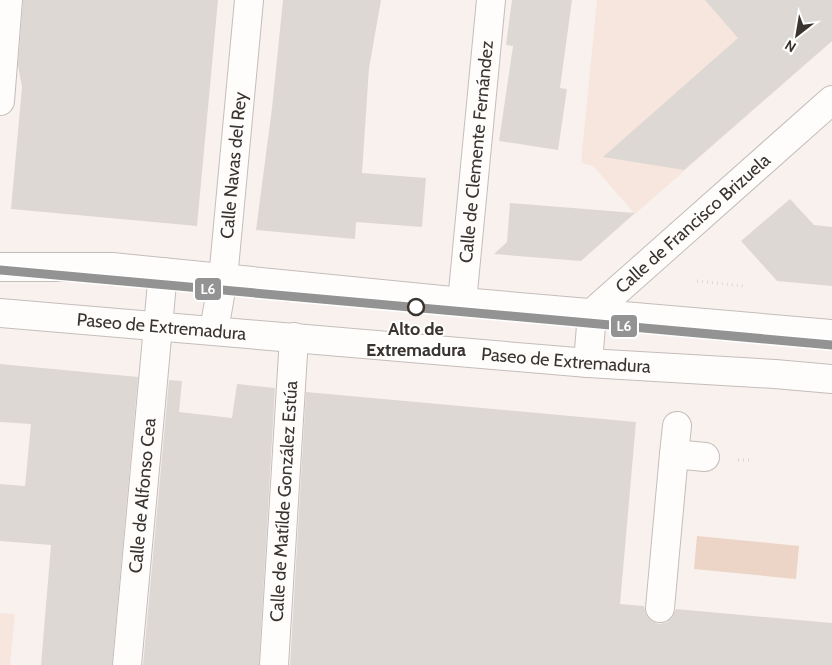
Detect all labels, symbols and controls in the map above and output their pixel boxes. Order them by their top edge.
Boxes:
north arrow [772,10,822,60]
text: N [781,36,799,56]
street label: Calle de Clemente Fernández [455,39,498,264]
street label: Calle Navas del Rey [216,91,251,240]
street label: Calle de Francisco Brizuela [611,149,775,298]
line badge: L6 [194,277,222,301]
text: L6 [201,280,216,298]
marker: Alto de Extremadura [407,298,425,316]
street label: Paseo de Extremadura [76,309,247,345]
line badge: L6 [610,314,638,338]
text: L6 [617,317,632,335]
place label: Alto de Extremadura [366,318,466,361]
street label: Paseo de Extremadura [480,343,652,378]
street label: Calle de Matílde González Estúa [266,380,302,623]
street label: Calle de Alfonso Cea [124,417,161,574]

